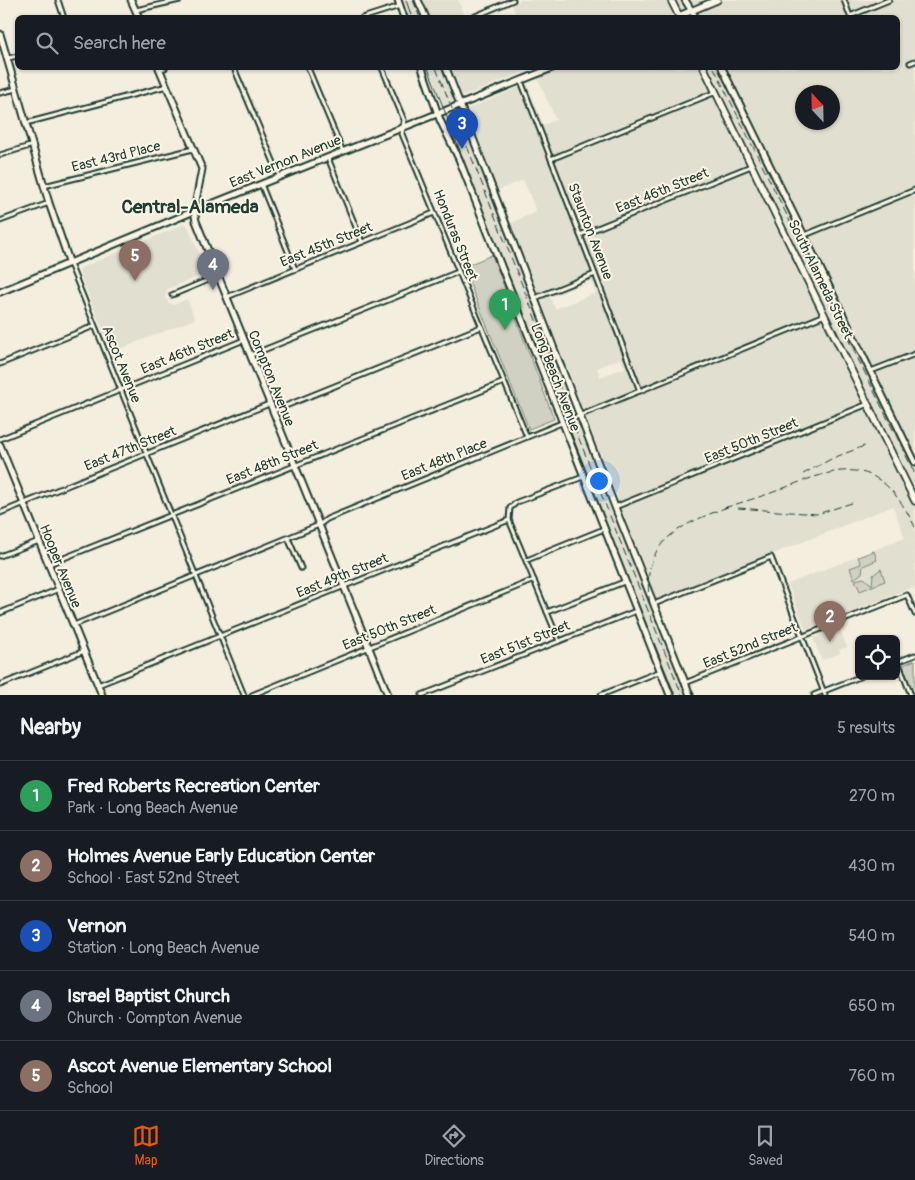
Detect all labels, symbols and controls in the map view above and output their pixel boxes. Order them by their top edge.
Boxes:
search box [15,15,900,70]
icon: search [33,29,61,57]
text: Search here [73,31,166,55]
north arrow [795,85,840,130]
pin: 3 [446,108,478,149]
street label: East Vernon Avenue [227,131,343,192]
street label: East 43rd Place [70,137,162,176]
street label: East 46th Street [613,164,711,217]
street label: Staunton Avenue [564,181,617,282]
street label: Honduras Street [430,187,482,284]
district label: Central-Alameda [121,195,259,219]
street label: South Alameda Street [784,217,857,342]
street label: East 45th Street [278,218,375,271]
pin: 5 [119,240,151,281]
pin: 4 [197,249,229,290]
pin: 1 [489,289,521,330]
street label: Long Beach Avenue [527,321,584,434]
street label: Ascot Avenue [98,323,145,405]
street label: East 46th Street [138,325,236,378]
street label: Compton Avenue [245,328,299,429]
street label: East 50th Street [702,414,801,467]
street label: East 47th Street [82,422,179,475]
street label: East 48th Place [399,435,490,484]
street label: East 48th Street [224,436,321,489]
your location [586,468,612,494]
street label: Hooper Avenue [36,522,85,611]
street label: East 49th Street [294,549,391,602]
street label: East 50th Street [340,601,439,654]
pin: 2 [814,601,846,642]
street label: East 51st Street [478,617,573,668]
street label: East 52nd Street [701,619,800,672]
map controls [855,635,900,680]
button: locate [855,635,900,680]
text: Nearby [20,714,81,741]
text: 5 results [837,718,895,738]
text: Fred Roberts Recreation Center [67,774,320,798]
text: 1 [33,786,39,806]
text: 270 m [849,786,895,806]
text: Park · Long Beach Avenue [67,798,238,818]
text: Holmes Avenue Early Education Center [67,844,375,868]
text: 2 [32,856,40,876]
text: 430 m [848,856,895,876]
text: School · East 52nd Street [67,868,239,888]
text: Vernon [67,914,126,938]
text: 3 [32,926,40,946]
text: 540 m [848,926,895,946]
text: Station · Long Beach Avenue [67,938,259,958]
text: Israel Baptist Church [67,984,230,1008]
text: 4 [31,996,41,1016]
text: 650 m [848,996,895,1016]
text: Church · Compton Avenue [67,1008,242,1028]
text: Ascot Avenue Elementary School [67,1054,332,1078]
text: 5 [32,1066,40,1086]
text: 760 m [849,1066,895,1086]
text: School [67,1078,113,1098]
tab: Map [132,1122,160,1169]
tab: Directions [424,1122,484,1169]
tab: Saved [748,1122,783,1169]

